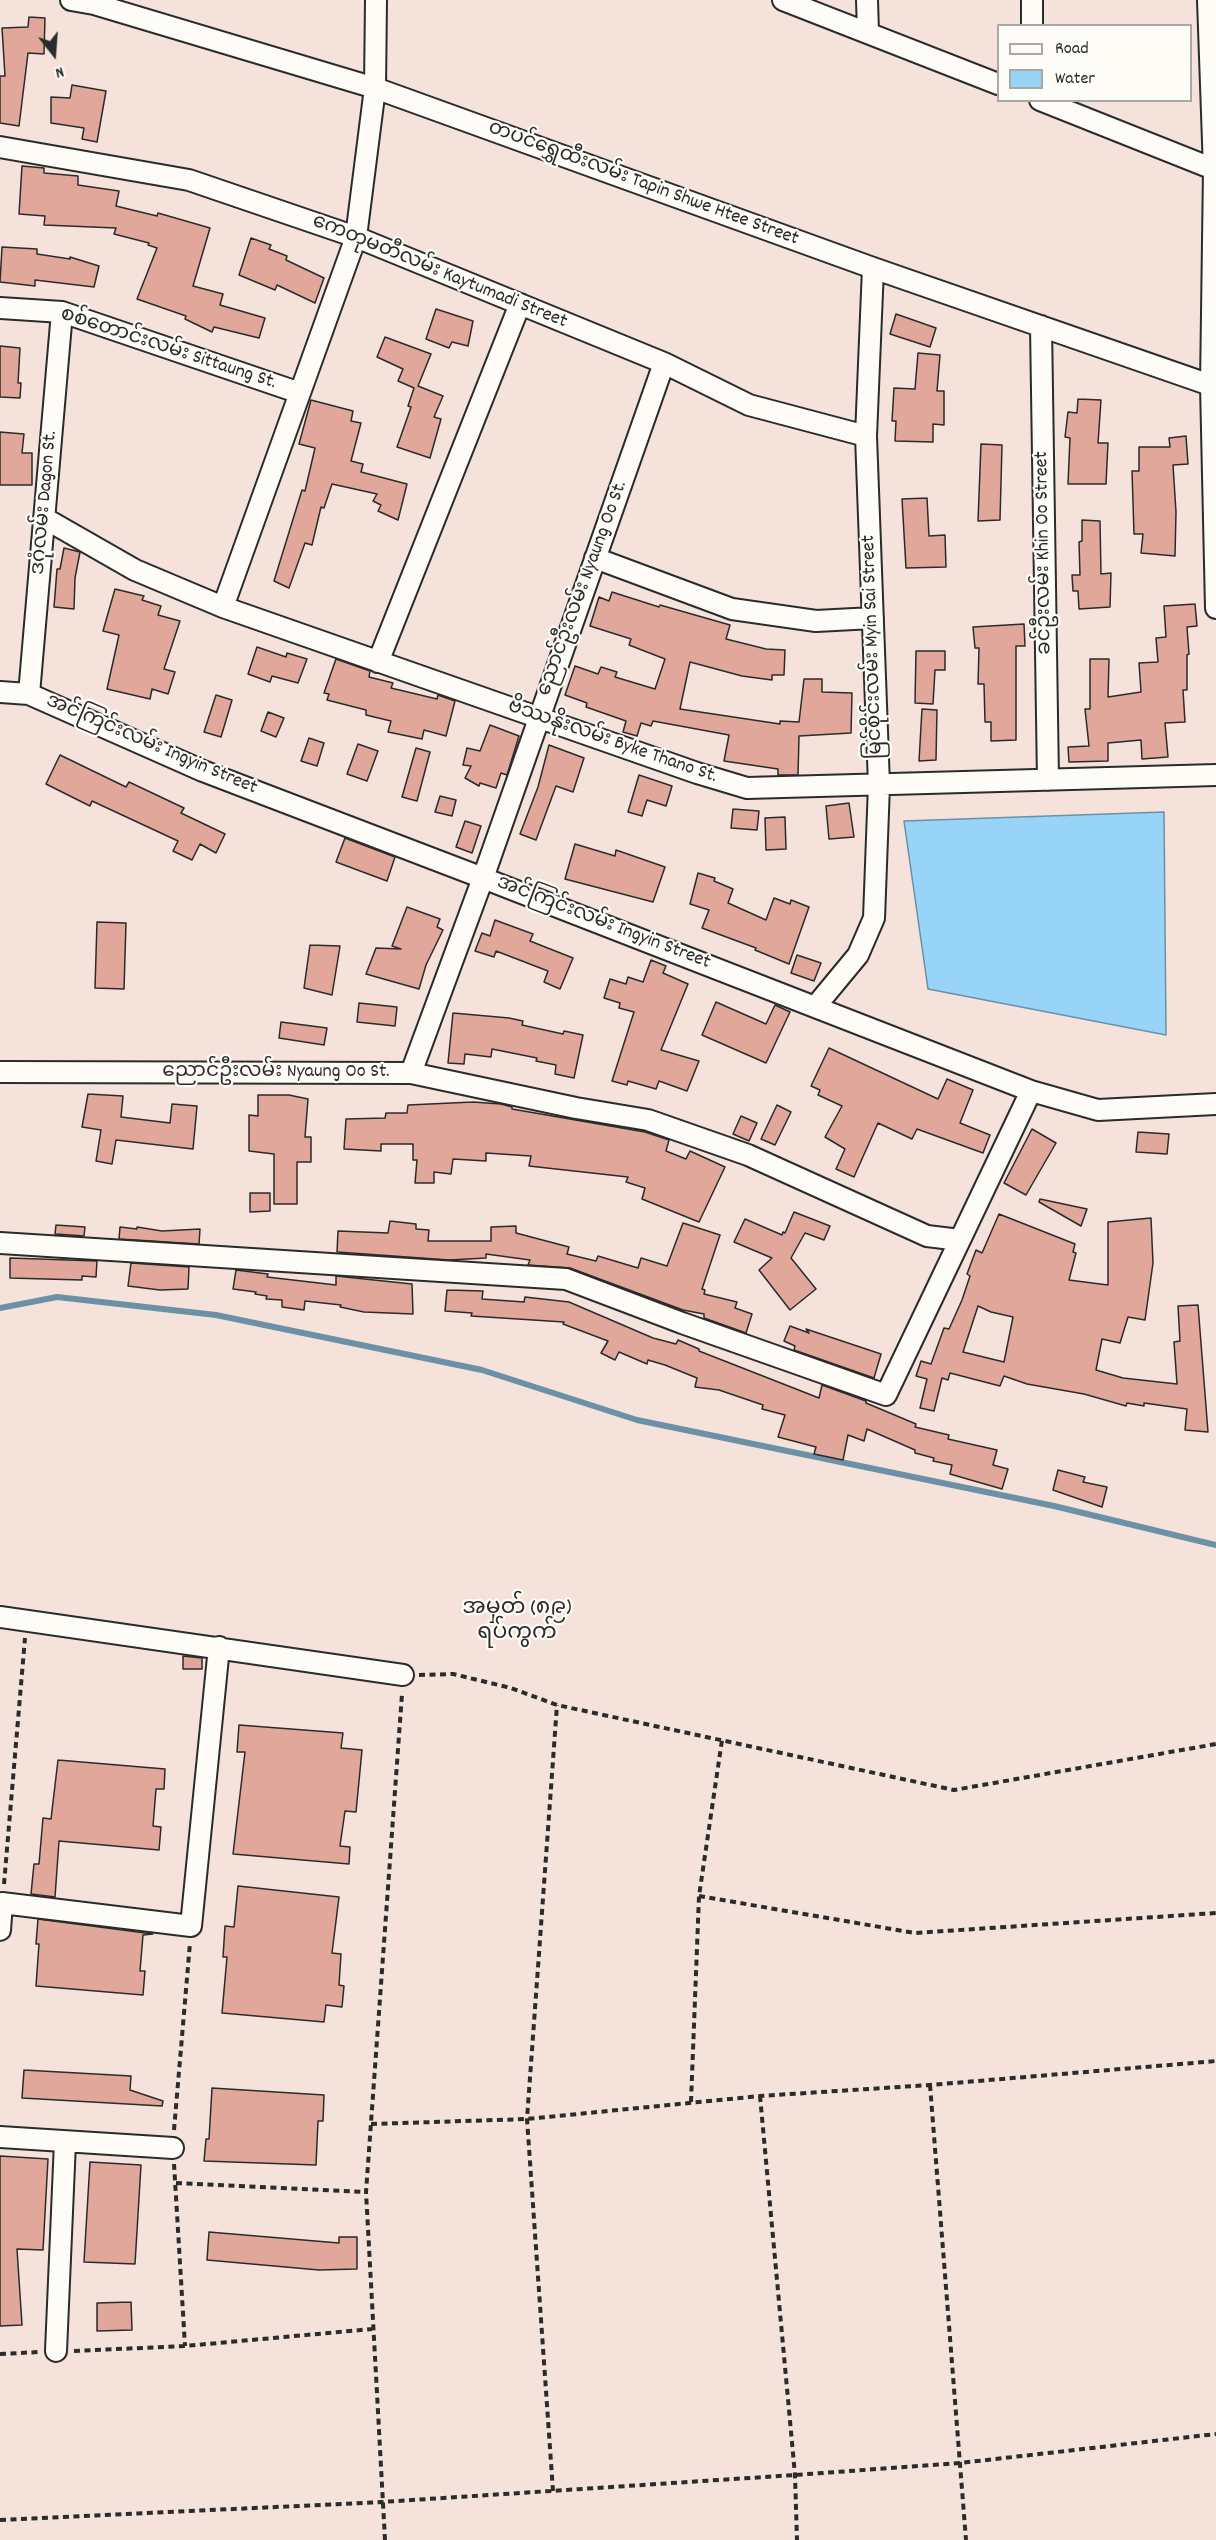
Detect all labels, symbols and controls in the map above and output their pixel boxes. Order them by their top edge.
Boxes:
north arrow [24,24,84,84]
legend [997,24,1192,102]
text: Road [1055,37,1089,62]
text: N [52,60,67,84]
text: Water [1055,67,1095,92]
street label: တပင်ရွှေထီးလမ်း Tapin Shwe Htee Street [484,117,802,253]
street label: ကေတုမတီလမ်း Kaytumadi Street [308,211,570,335]
street label: စစ်တောင်းလမ်း Sittaung St. [57,304,279,396]
street label: ဒဂုံလမ်း Dagon St. [28,430,64,576]
street label: ခင်ဦးလမ်း Khin Oo Street [1031,451,1059,655]
street label: ညောင်ဦးလမ်း Nyaung Oo St. [534,478,634,700]
street label: မြင်စိုင်းလမ်း Myin Sai Street [858,534,890,760]
street label: အင်ကြင်းလမ်း Ingyin Street [42,691,260,801]
street label: ဗိဿနိုးလမ်း Byke Thano St. [504,696,720,790]
street label: အင်ကြင်းလမ်း Ingyin Street [493,872,713,976]
street label: ညောင်ဦးလမ်း Nyaung Oo St. [162,1061,390,1085]
district label: အမှတ် (၈၉) ရပ်ကွက် [462,1597,572,1648]

